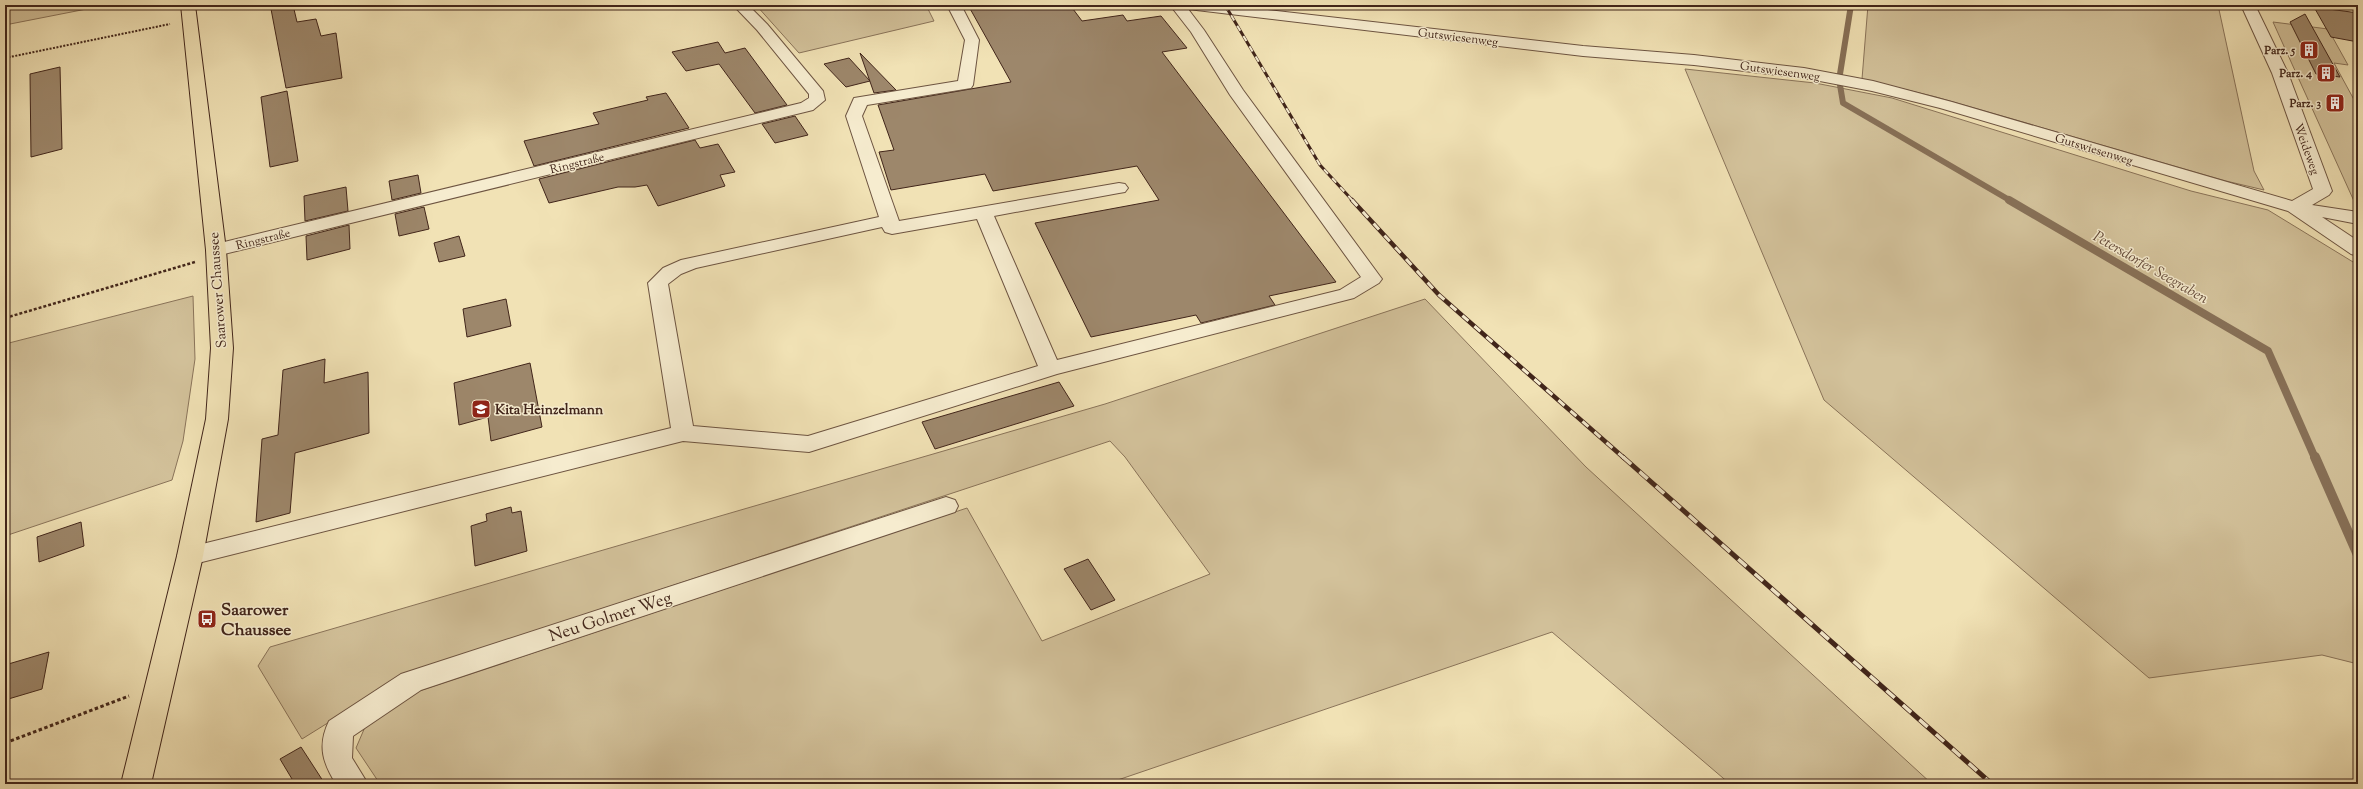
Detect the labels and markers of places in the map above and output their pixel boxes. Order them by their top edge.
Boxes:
building icon: Parz. 5 [2298,39,2320,61]
place label: Parz. 5 [2263,42,2296,60]
building icon: Parz. 4 [2315,62,2337,84]
place label: Parz. 4 [2278,65,2312,83]
building icon: Parz. 3 [2324,92,2346,114]
place label: Parz. 3 [2289,95,2321,113]
school or university icon: Kita Heinzelmann [470,398,492,420]
place label: Kita Heinzelmann [495,401,604,421]
place label: Saarower Chaussee [221,599,291,643]
bus stop icon: Saarower Chaussee [196,608,218,630]

